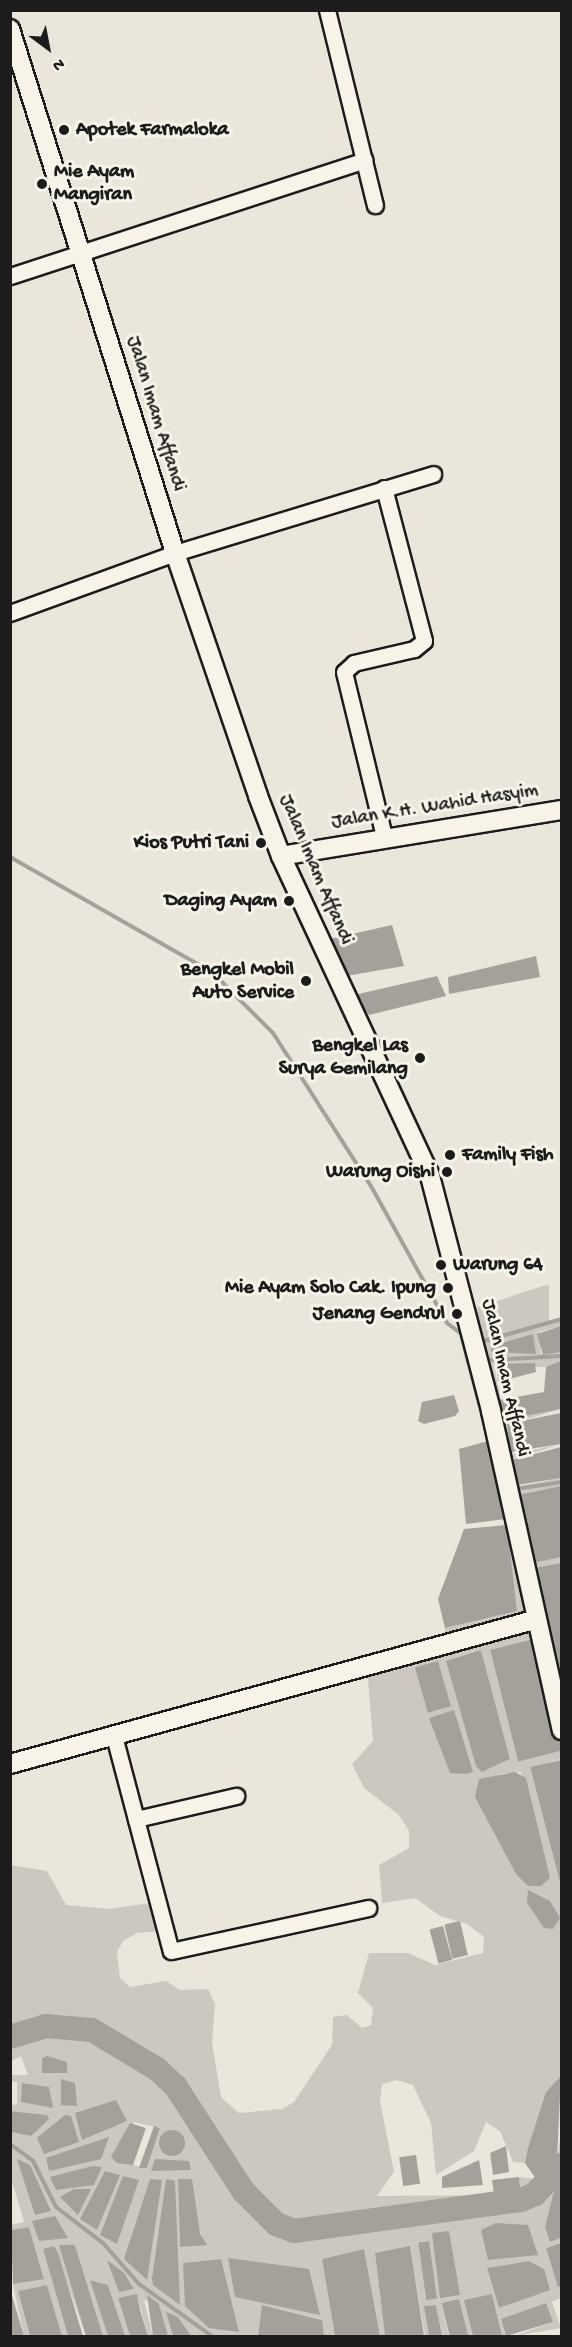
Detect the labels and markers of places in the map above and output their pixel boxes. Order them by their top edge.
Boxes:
place label: Apotek Farmaloka [76,118,229,142]
marker: Apotek Farmaloka [57,123,71,137]
place label: Mie Ayam Mangiran [54,160,134,207]
marker: Mie Ayam Mangiran [35,177,49,191]
place label: Kios Putri Tani [134,831,249,855]
marker: Kios Putri Tani [254,836,268,850]
place label: Daging Ayam [165,889,277,913]
marker: Daging Ayam [282,894,296,908]
place label: Bengkel Mobil Auto Service [181,958,294,1005]
marker: Bengkel Mobil Auto Service [299,974,313,988]
place label: Bengkel Las Surya Gemilang [279,1034,408,1081]
marker: Bengkel Las Surya Gemilang [413,1051,427,1065]
place label: Family Fish [462,1143,554,1167]
marker: Family Fish [443,1148,457,1162]
place label: Warung Oishi [326,1160,435,1184]
marker: Warung Oishi [440,1165,454,1179]
place label: Warung 64 [453,1253,543,1277]
marker: Warung 64 [434,1258,448,1272]
place label: Mie Ayam Solo Cak. Ipung [225,1276,436,1300]
marker: Mie Ayam Solo Cak. Ipung [441,1281,455,1295]
place label: Jenang Gendrul [313,1302,445,1326]
marker: Jenang Gendrul [450,1307,464,1321]

